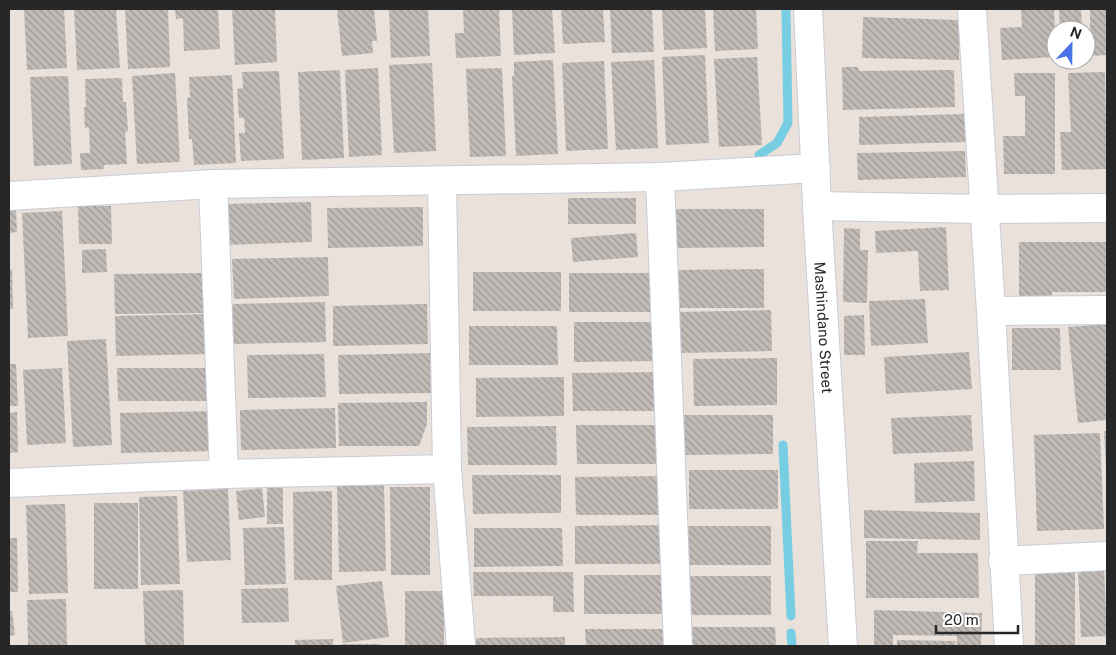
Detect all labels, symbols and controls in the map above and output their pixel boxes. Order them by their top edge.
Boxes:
north arrow [1046,20,1096,70]
text: N [1068,23,1084,42]
street label: Mashindano Street [812,261,837,394]
scale bar [936,602,1018,634]
text: 20 m [944,611,979,628]

